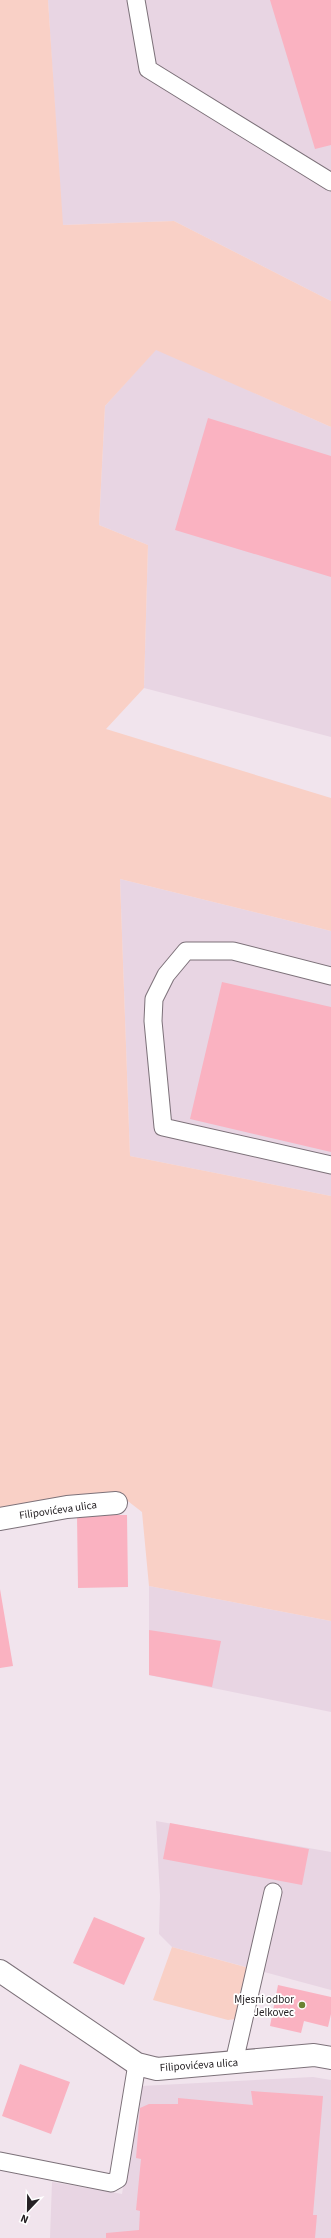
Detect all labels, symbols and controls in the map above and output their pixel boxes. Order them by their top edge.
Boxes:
street label: Filipovićeva ulica [18,1497,98,1523]
place label: Mjesni odbor Jelkovec [234,1992,294,2020]
marker: Mjesni odbor Jelkovec [297,2000,307,2010]
street label: Filipovićeva ulica [159,2055,239,2075]
north arrow [8,2190,48,2230]
text: N [18,2210,31,2227]

